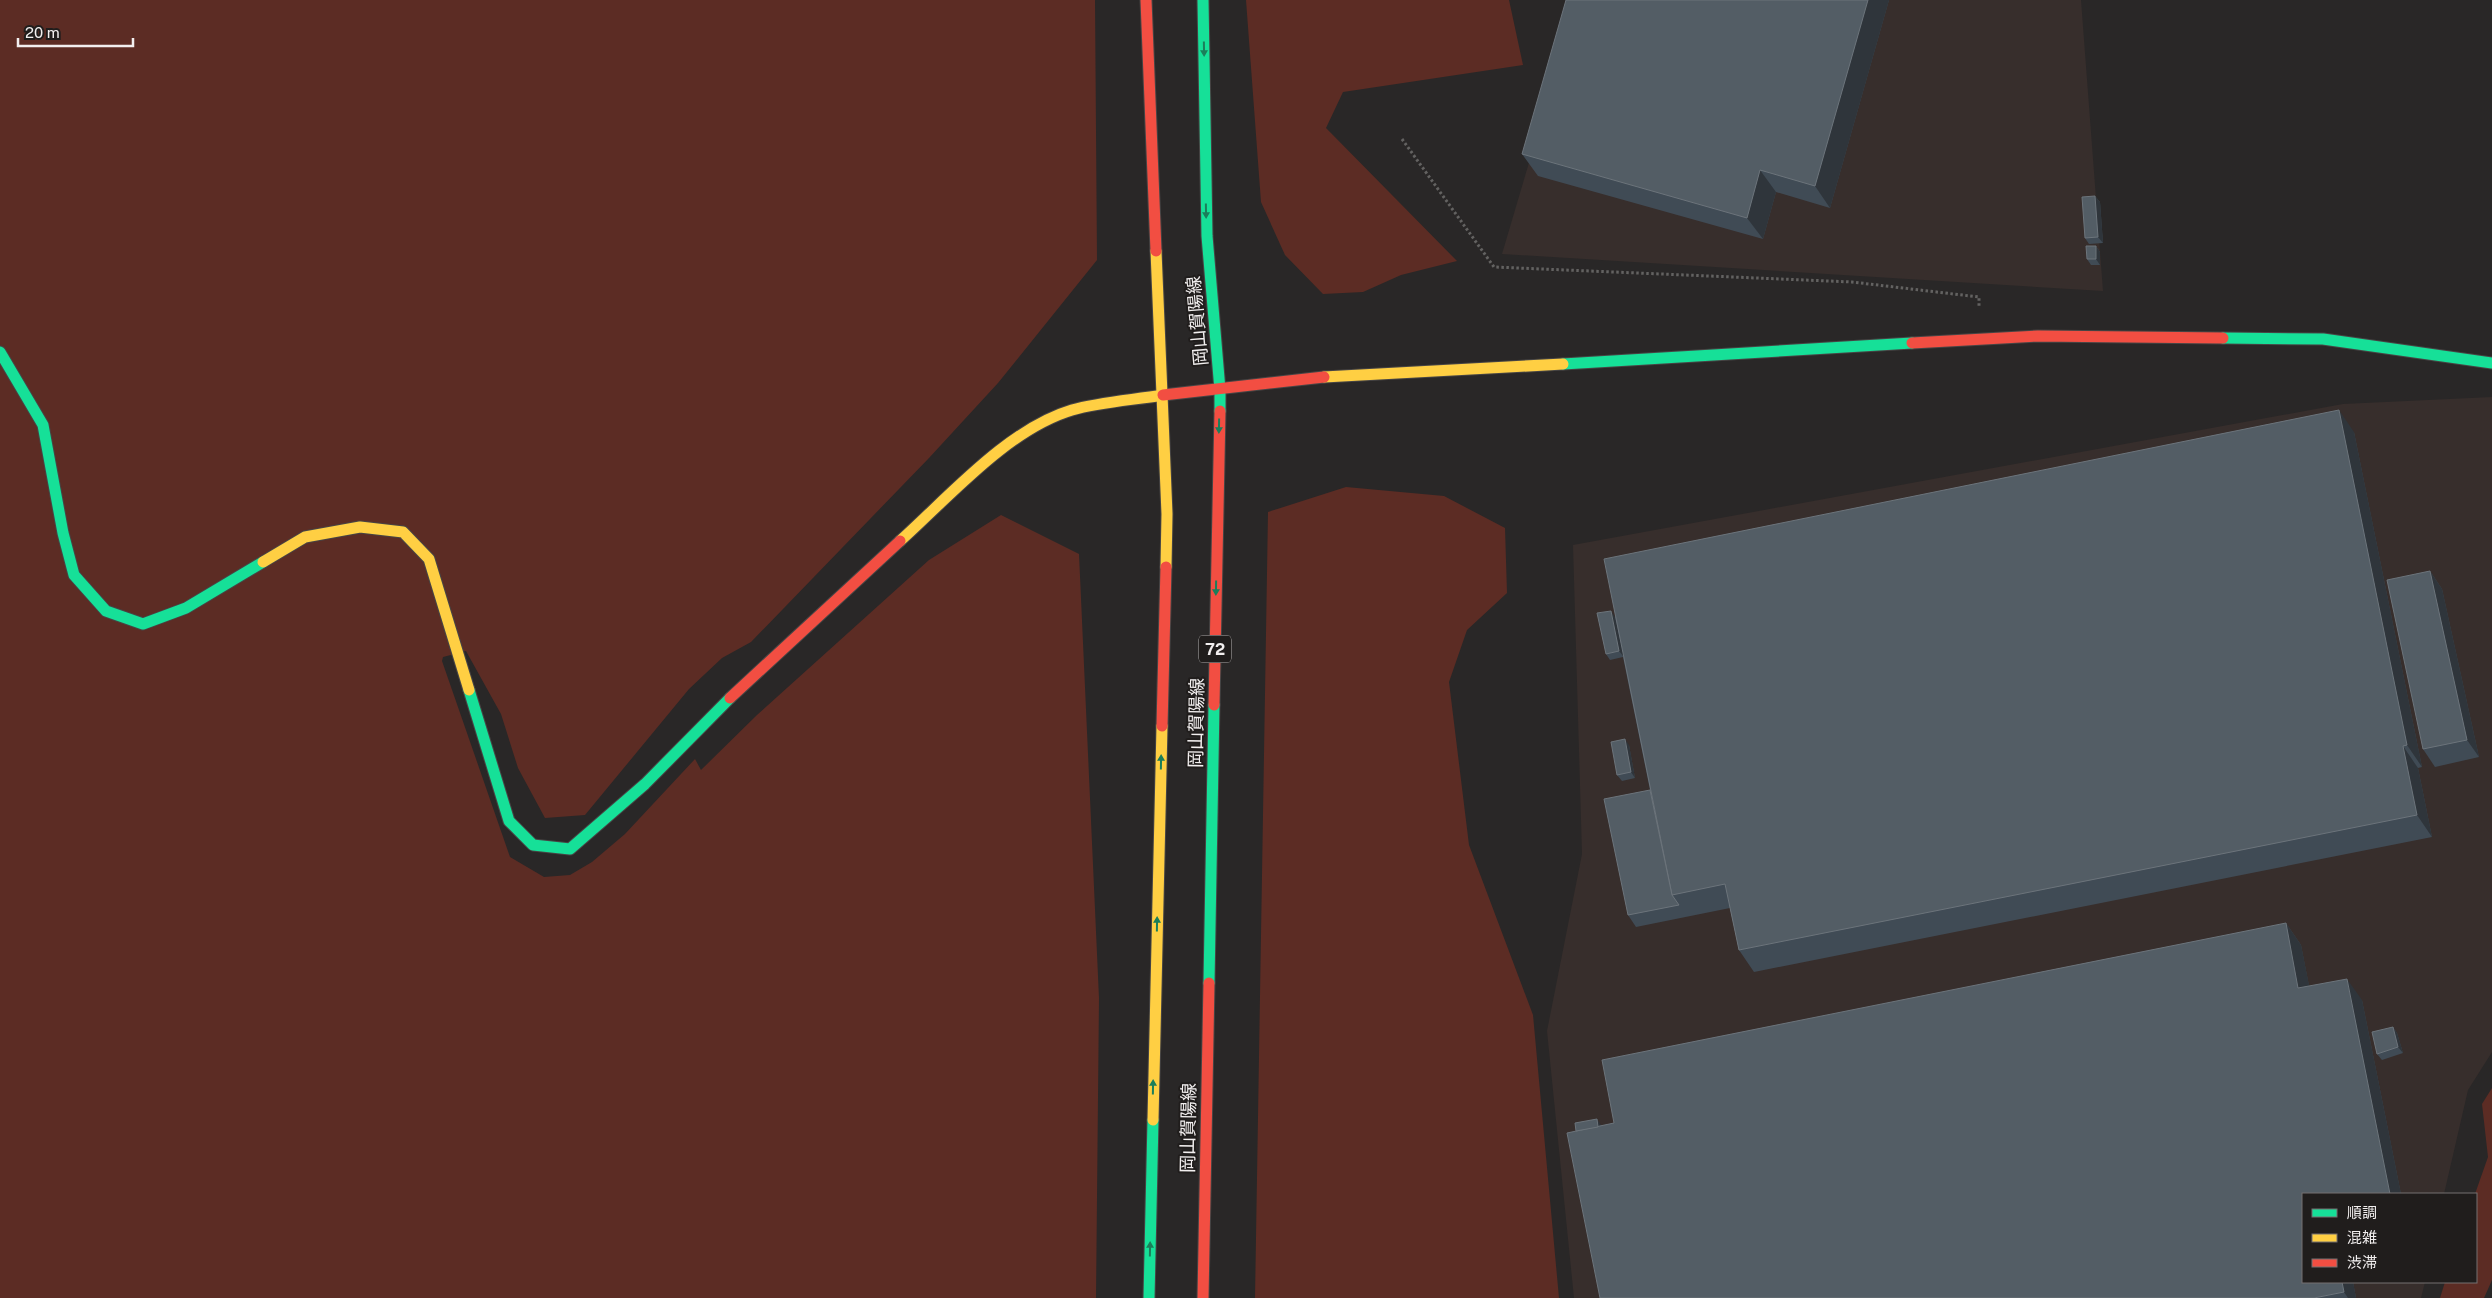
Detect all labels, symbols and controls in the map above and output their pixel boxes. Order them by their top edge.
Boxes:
scale bar [18,15,132,47]
text: 20 m [25,24,60,41]
one-way arrow [1200,41,1208,57]
one-way arrow [1203,203,1211,219]
street label: 岡山賀陽線 [1183,275,1211,367]
one-way arrow [1215,418,1223,434]
one-way arrow [1212,580,1220,596]
road number: 72 [1199,636,1231,662]
street label: 岡山賀陽線 [1185,678,1207,768]
one-way arrow [1157,754,1165,770]
one-way arrow [1153,916,1161,932]
one-way arrow [1150,1079,1158,1095]
street label: 岡山賀陽線 [1177,1083,1199,1173]
legend [2302,1193,2477,1283]
text: 順調 [2347,1204,2377,1221]
text: 混雑 [2347,1229,2377,1246]
one-way arrow [1146,1241,1154,1257]
text: 渋滞 [2347,1254,2377,1271]

